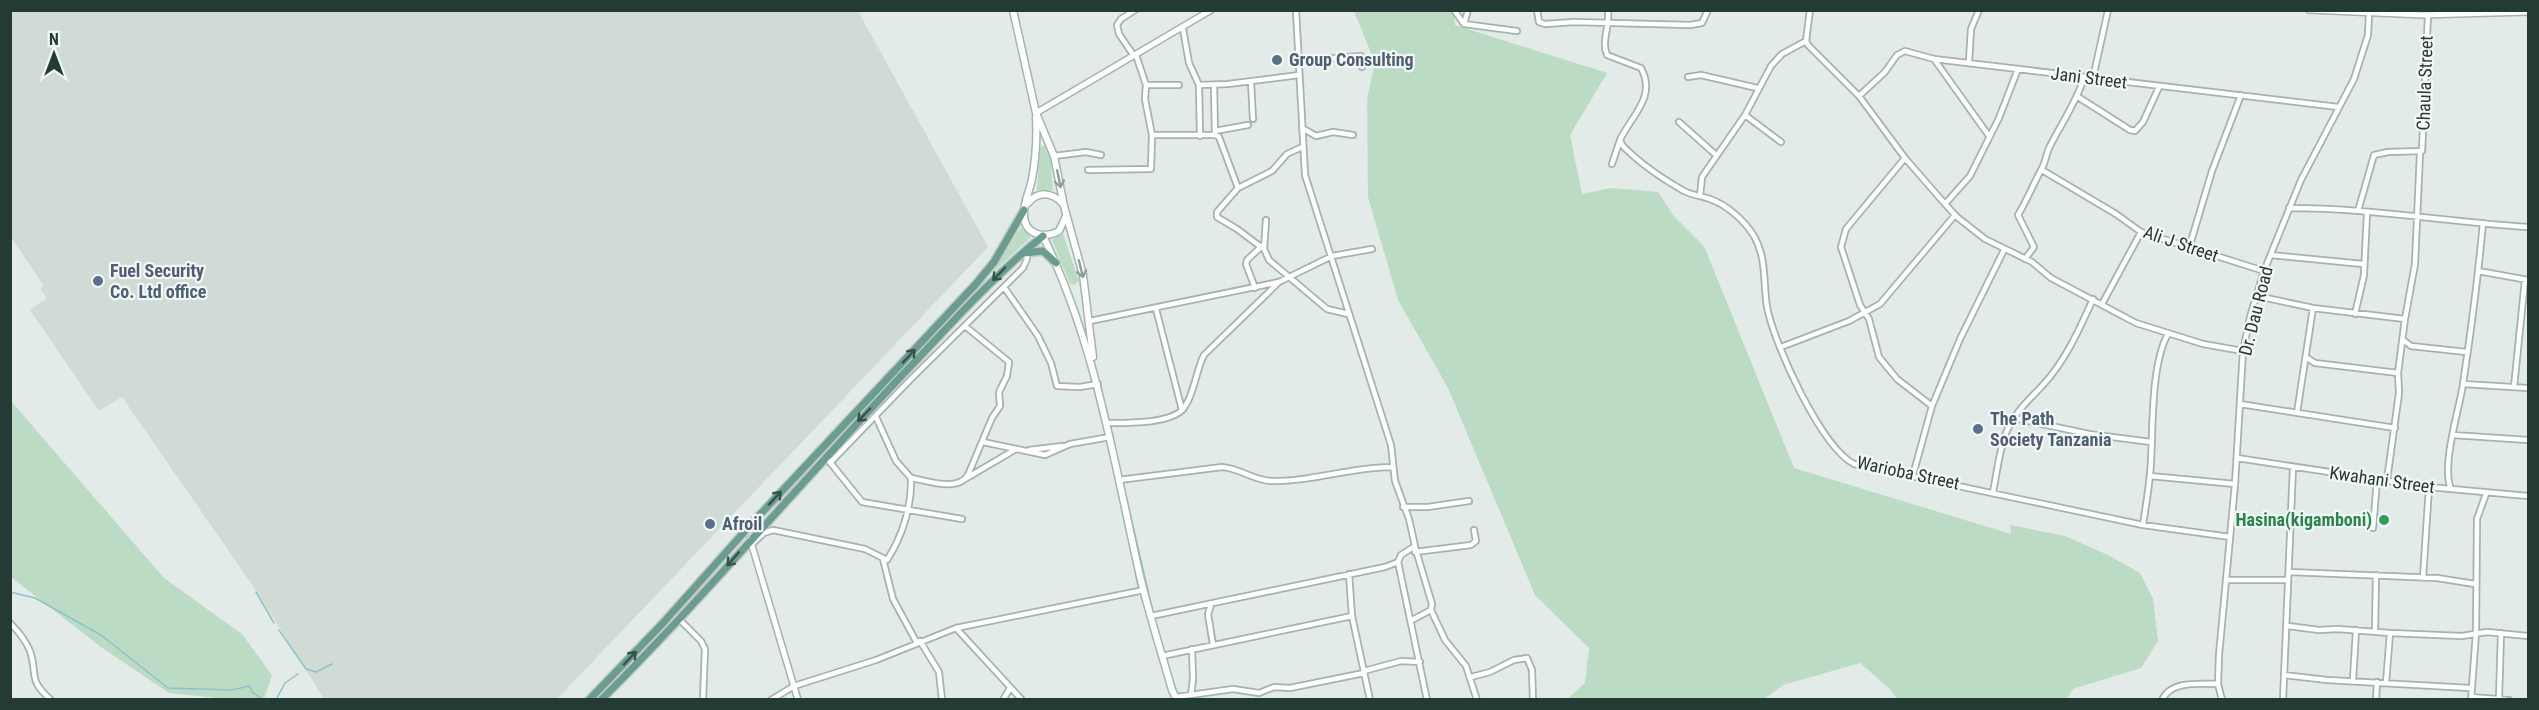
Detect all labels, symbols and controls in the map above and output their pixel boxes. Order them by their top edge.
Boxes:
north arrow [24,24,84,84]
text: N [49,30,59,49]
street label: Chaula Street [2412,35,2437,131]
place label: Group Consulting [1289,49,1414,70]
marker: Group Consulting [1270,53,1284,67]
street label: Jani Street [2050,62,2128,93]
one-way arrow [1054,169,1065,188]
street label: Ali J Street [2141,221,2221,266]
one-way arrow [1075,259,1087,278]
place label: Fuel Security Co. Ltd office [110,260,207,302]
street label: Dr. Dau Road [2234,264,2277,358]
one-way arrow [991,267,1006,282]
marker: Fuel Security Co. Ltd office [91,274,105,288]
one-way arrow [901,349,915,364]
one-way arrow [857,408,872,423]
place label: The Path Society Tanzania [1990,408,2111,450]
marker: The Path Society Tanzania [1971,422,1985,436]
street label: Warioba Street [1855,451,1961,494]
street label: Kwahani Street [2328,462,2436,497]
one-way arrow [768,491,782,506]
place label: Hasina(kigamboni) [2235,509,2372,531]
place label: Afroil [722,513,762,534]
marker: Hasina(kigamboni) [2377,513,2391,527]
marker: Afroil [703,517,717,531]
one-way arrow [726,551,740,566]
one-way arrow [623,651,637,666]

